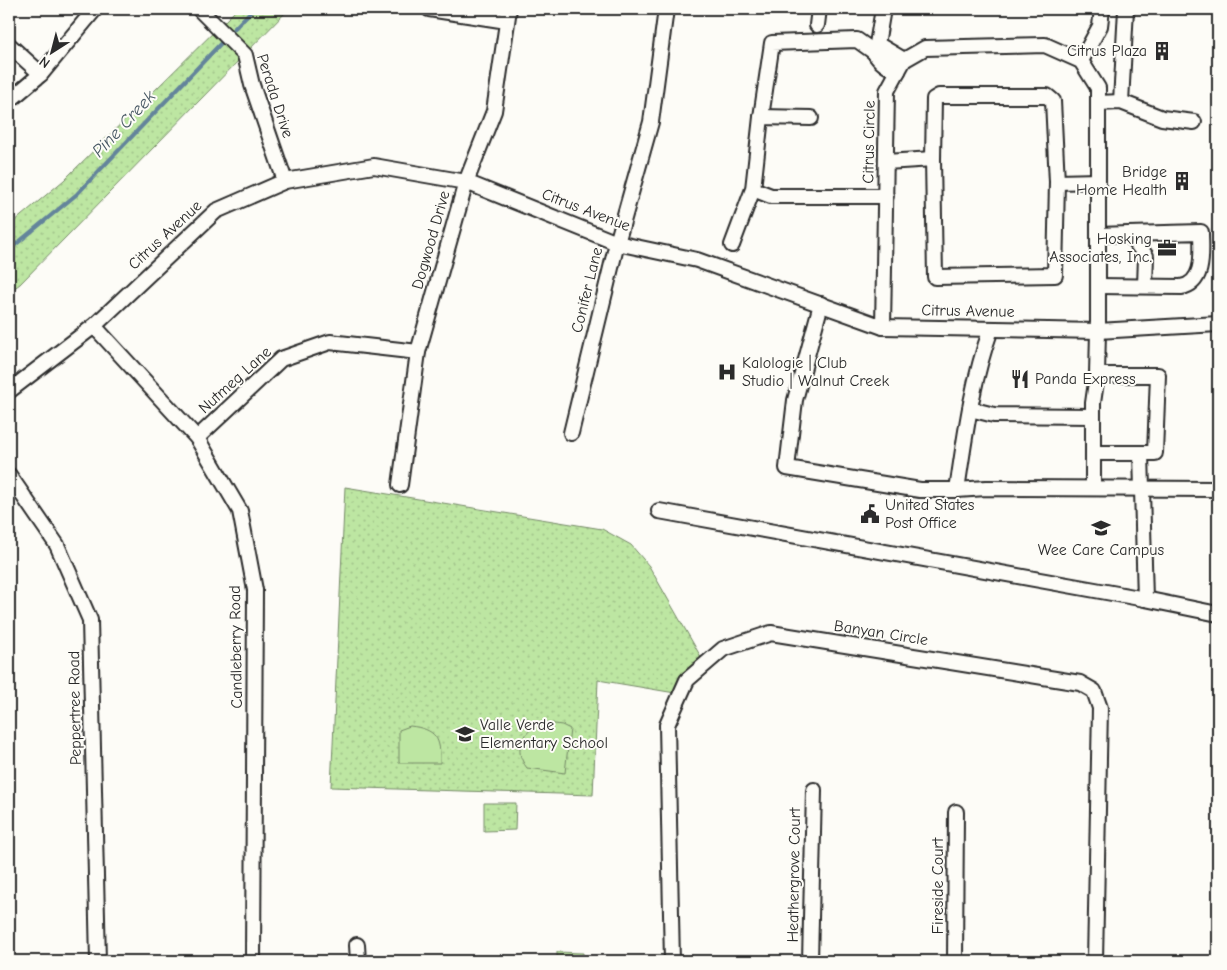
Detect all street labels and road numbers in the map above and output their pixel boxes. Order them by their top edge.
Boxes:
street label: Perada Drive [253,52,297,140]
street label: Citrus Circle [859,100,879,184]
street label: Citrus Avenue [539,185,633,235]
street label: Dogwood Drive [408,189,454,291]
street label: Citrus Avenue [125,197,205,273]
street label: Conifer Lane [568,245,606,335]
street label: Citrus Avenue [921,301,1015,321]
street label: Nutmeg Lane [195,343,275,417]
street label: Candleberry Road [226,585,246,709]
street label: Banyan Circle [833,617,929,649]
street label: Peppertree Road [65,651,85,765]
street label: Heathergrove Court [784,807,804,943]
street label: Fireside Court [929,837,947,934]

